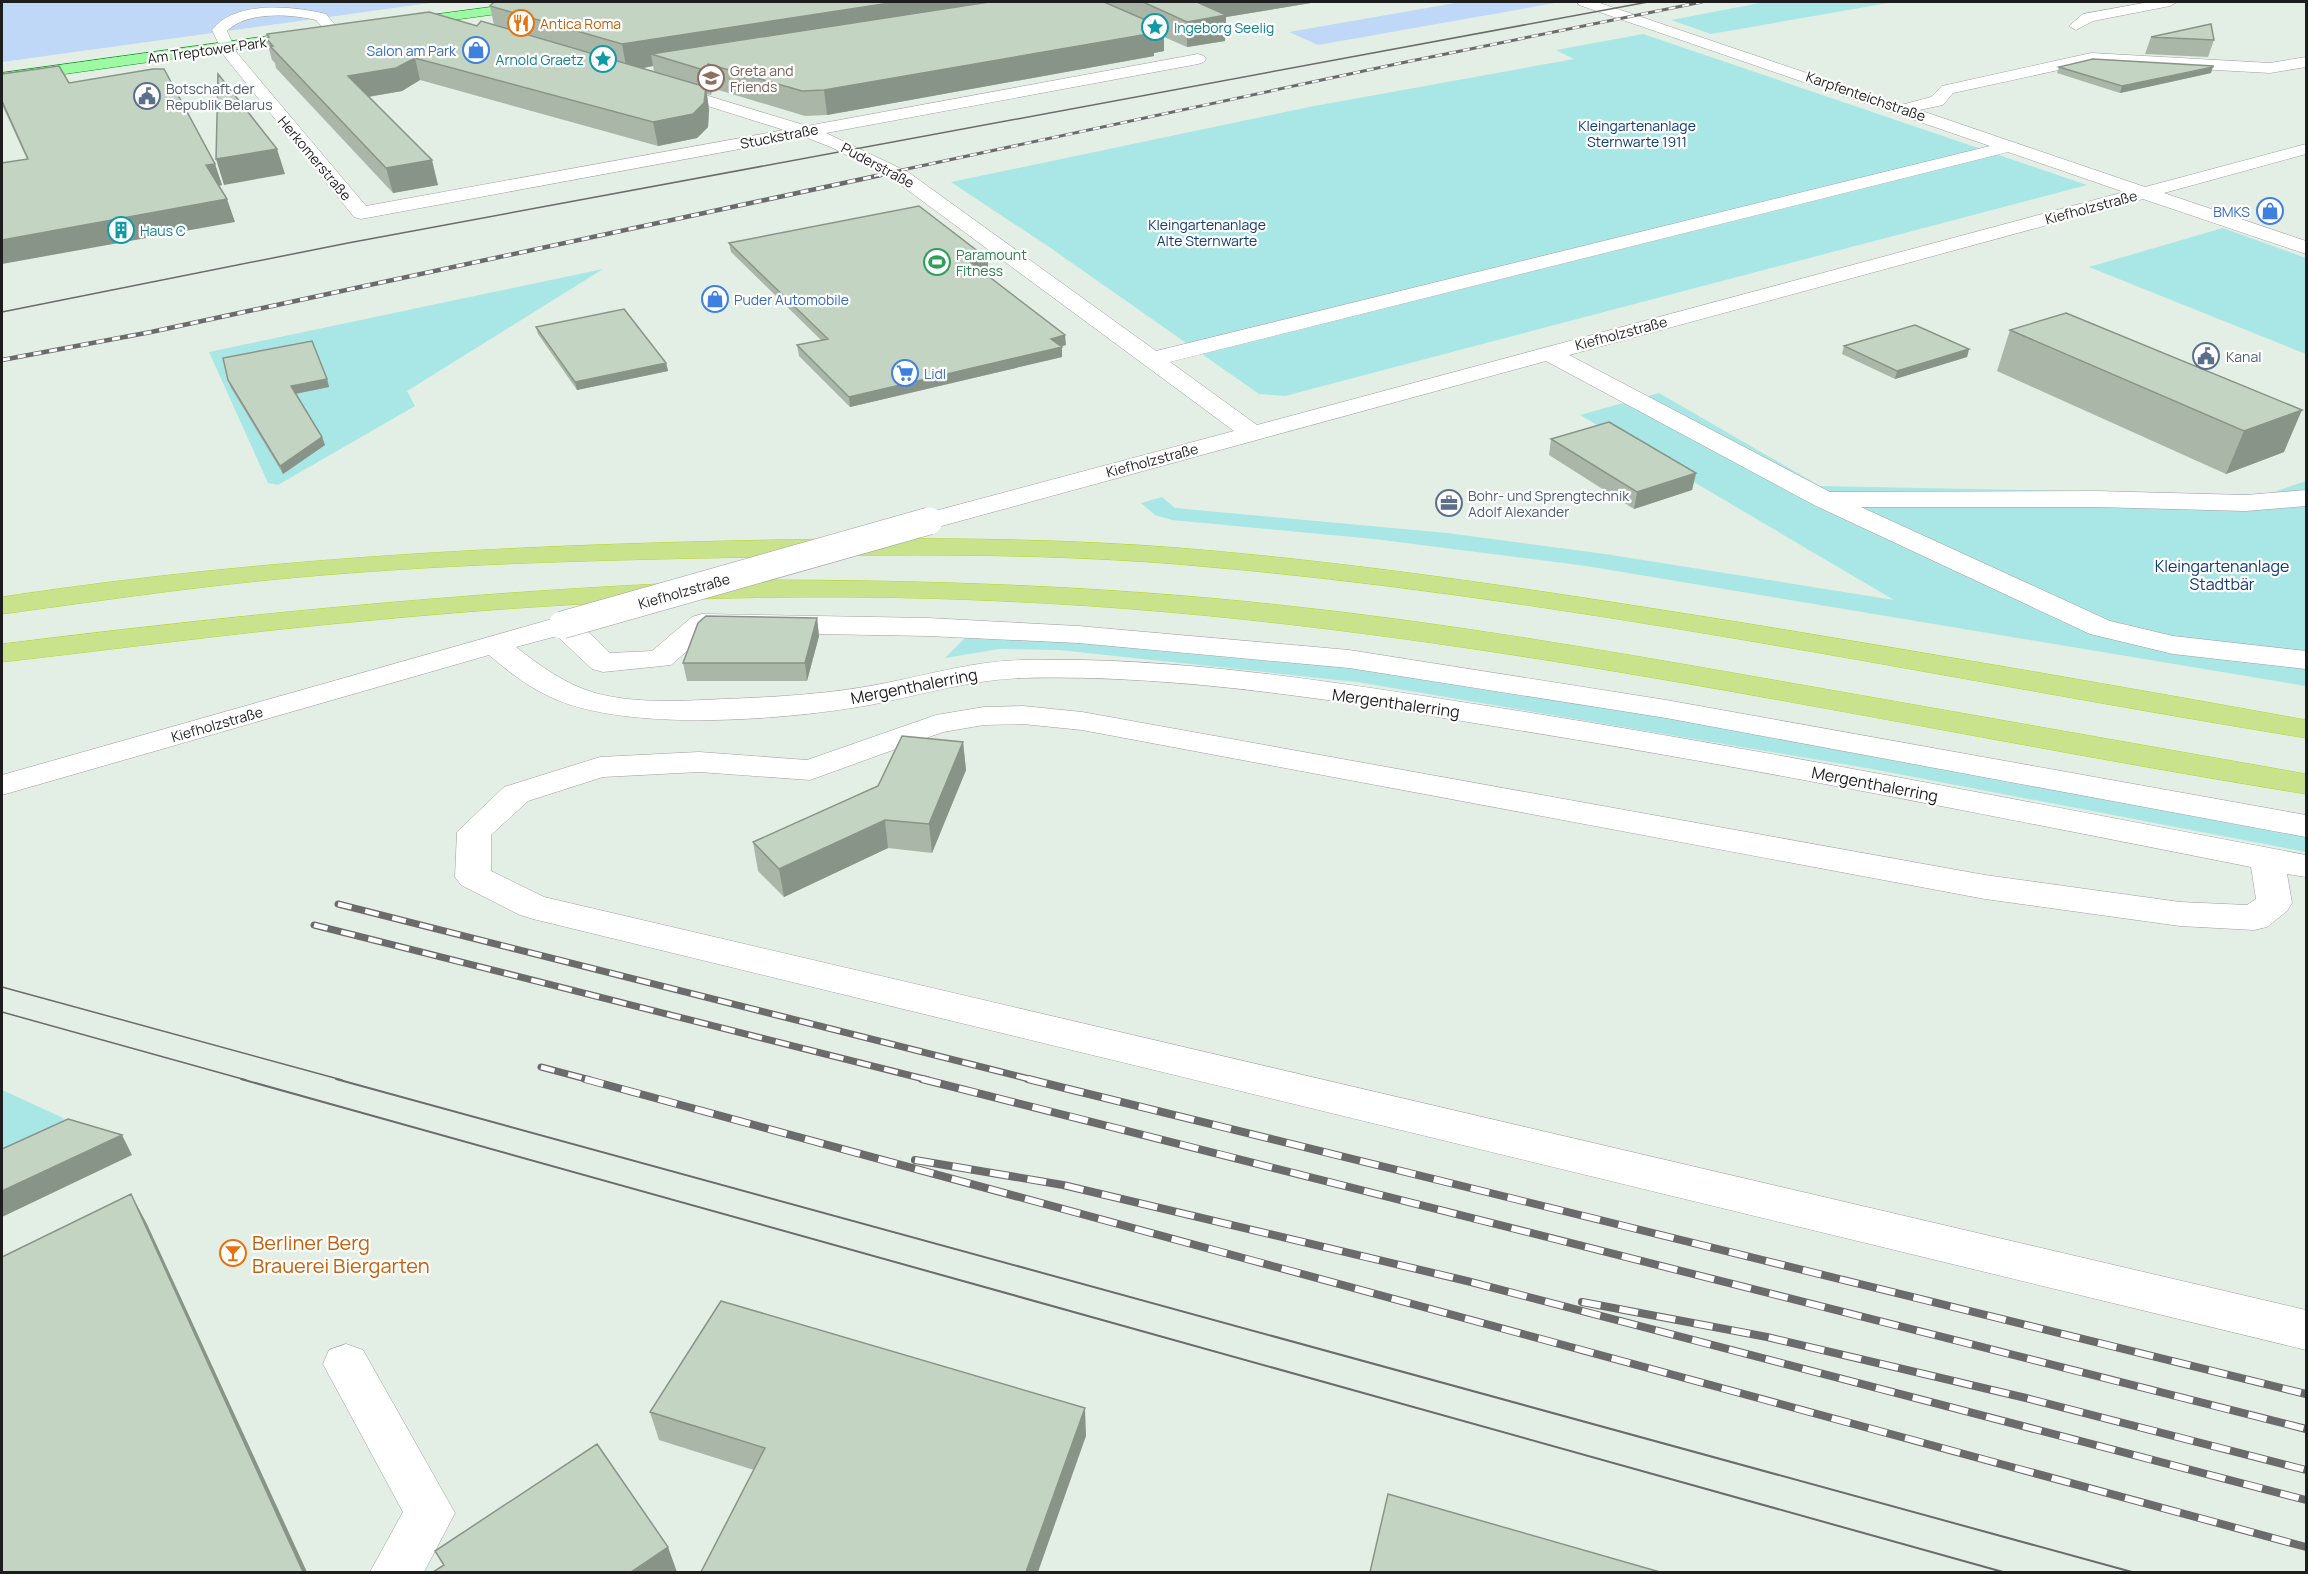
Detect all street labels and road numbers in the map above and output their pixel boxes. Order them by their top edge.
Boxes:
street label: Am Treptower Park [146,32,269,68]
street label: Karpfenteichstraße [1804,67,1928,125]
street label: Herkomerstraße [274,112,356,204]
street label: Stuckstraße [738,119,820,153]
street label: Puderstraße [838,138,918,192]
street label: Kiefholzstraße [2043,186,2139,228]
street label: Kiefholzstraße [1573,312,1669,354]
street label: Kiefholzstraße [1104,439,1200,481]
street label: Kiefholzstraße [636,569,732,613]
street label: Mergenthalerring [849,663,979,709]
street label: Mergenthalerring [1331,683,1461,723]
street label: Kiefholzstraße [169,702,265,746]
street label: Mergenthalerring [1810,761,1940,807]

